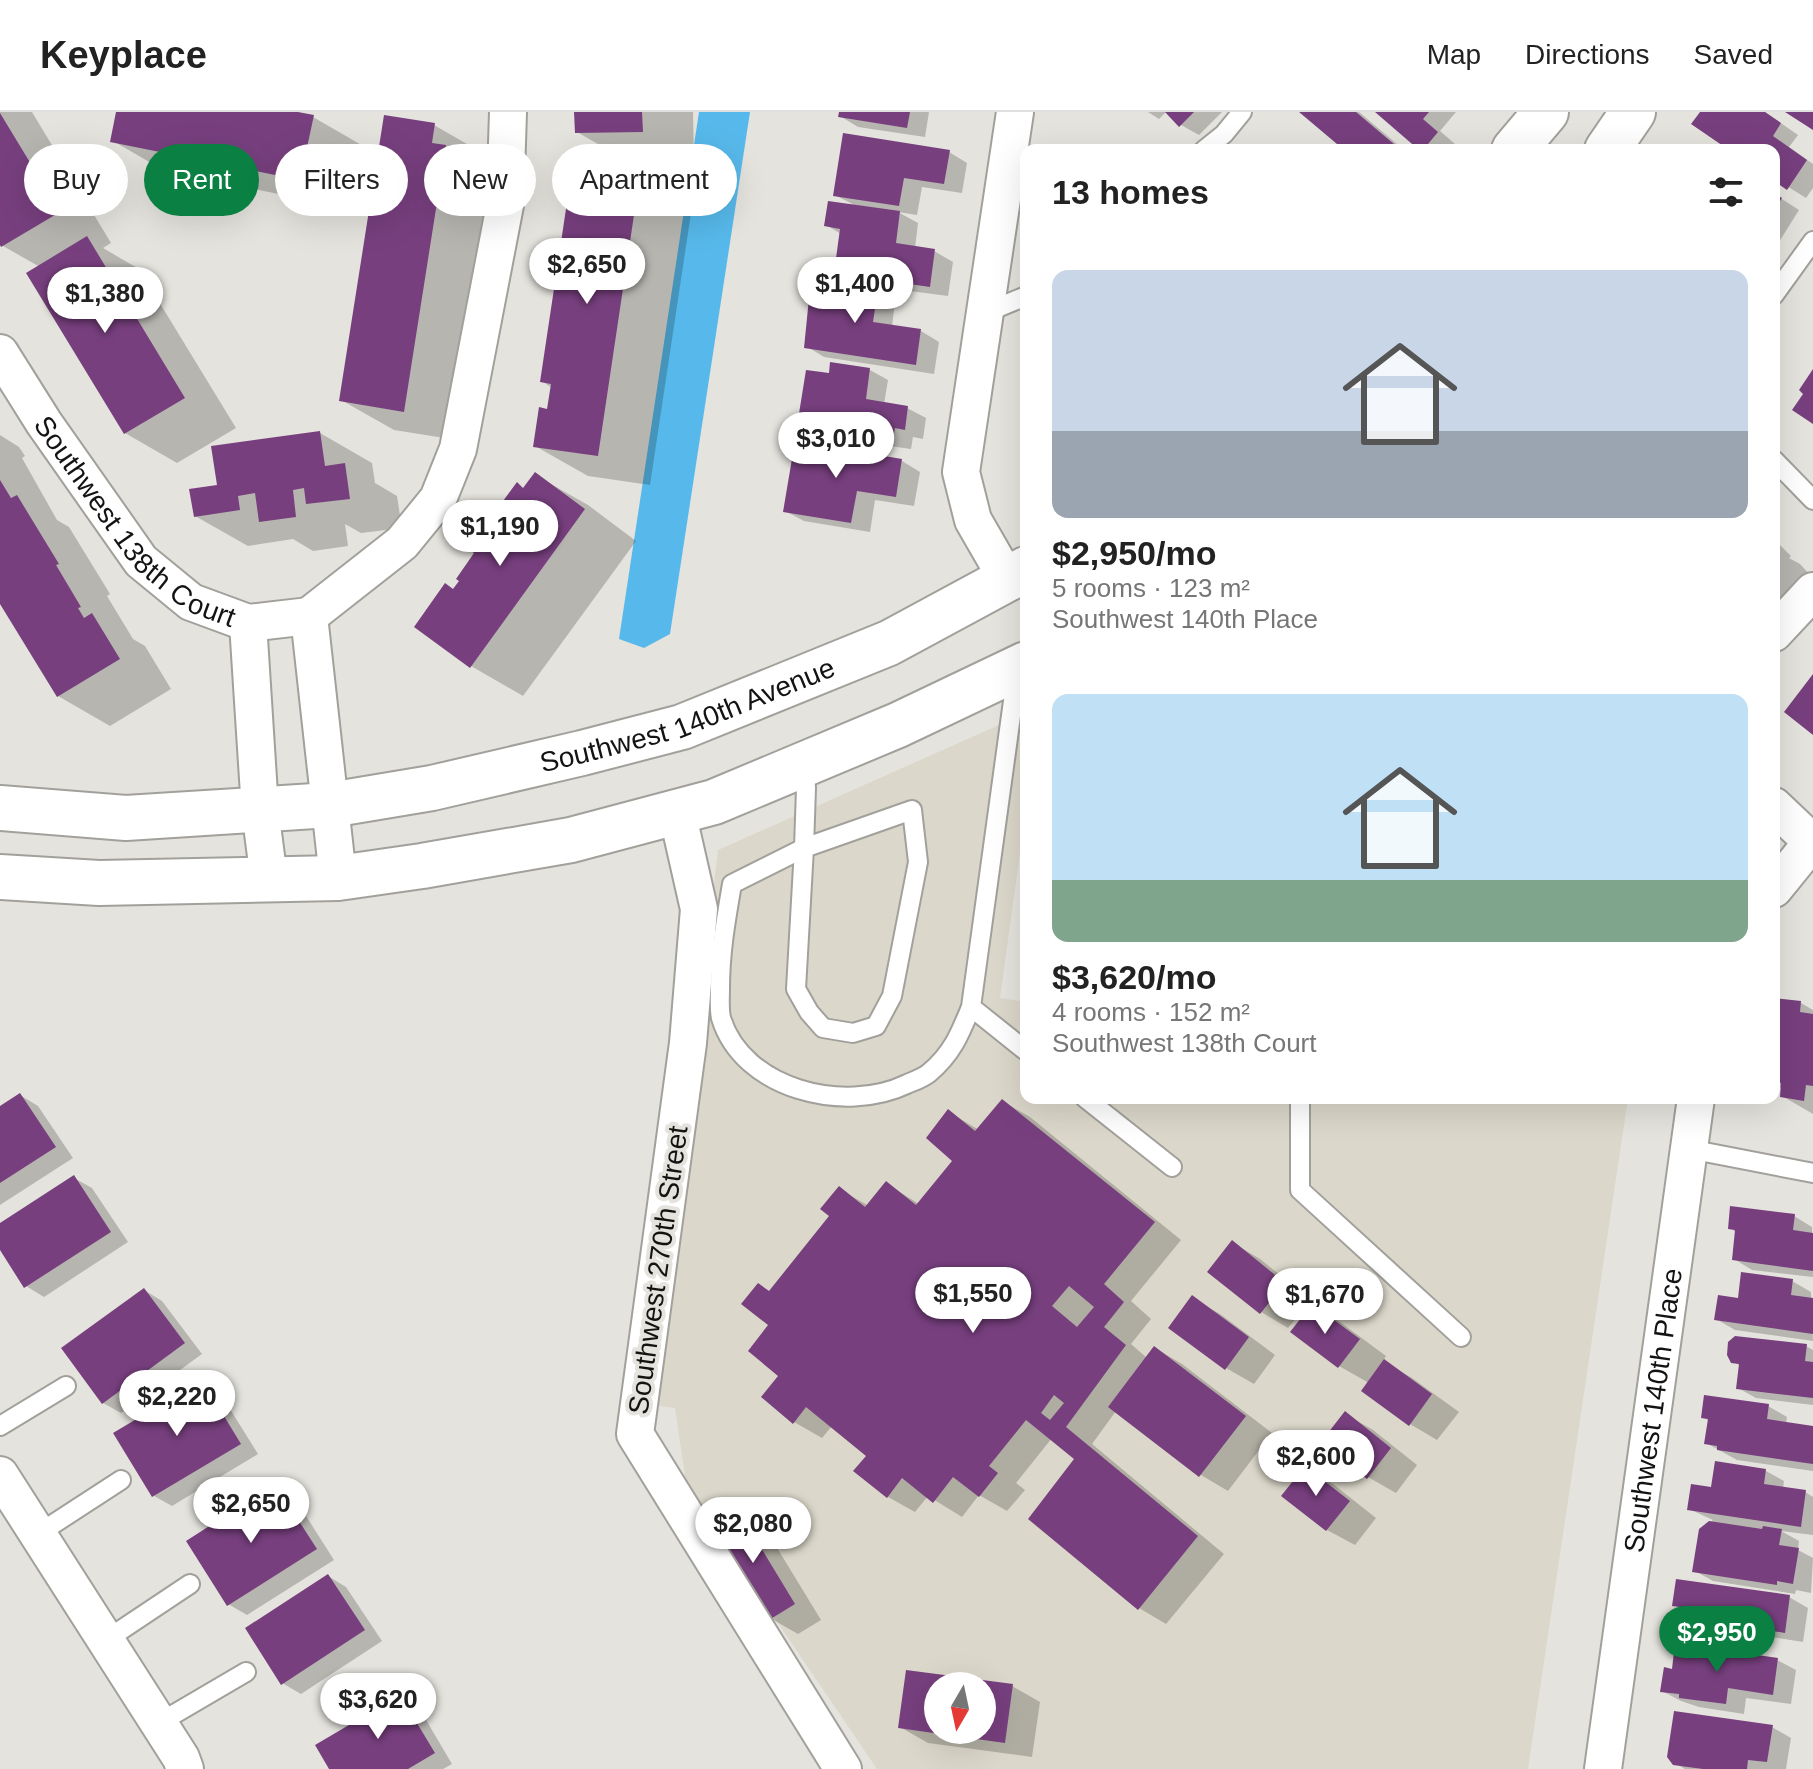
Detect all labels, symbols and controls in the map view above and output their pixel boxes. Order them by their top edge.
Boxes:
text: Keyplace [40,34,207,76]
text: Map [1427,39,1481,70]
text: Directions [1525,39,1650,70]
text: Saved [1694,39,1773,70]
chip: Buy [24,144,128,216]
chip: Rent [144,144,259,216]
chip: Filters [275,144,408,216]
chip: New [424,144,536,216]
chip: Apartment [552,144,737,216]
icon: filters [1704,170,1748,214]
text: 13 homes [1052,173,1209,211]
pin: $2,650 [522,238,652,306]
text: $2,650 [547,249,627,279]
pin: $1,400 [790,257,920,325]
pin: $1,380 [40,267,170,335]
text: $1,400 [815,268,895,298]
text: $1,380 [65,278,145,308]
icon: home [1328,322,1472,466]
street label: Southwest 138th Court [28,410,240,633]
pin: $3,010 [771,412,901,480]
text: $3,010 [796,423,876,453]
pin: $1,190 [435,500,565,568]
text: $1,190 [460,511,540,541]
text: $2,950/mo [1052,534,1216,572]
text: 5 rooms · 123 m² [1052,573,1250,603]
text: Southwest 140th Place [1052,604,1318,634]
street label: Southwest 140th Avenue [537,651,839,778]
icon: home [1328,746,1472,890]
text: $3,620/mo [1052,958,1216,996]
text: 4 rooms · 152 m² [1052,997,1250,1027]
text: Southwest 138th Court [1052,1028,1317,1058]
street label: Southwest 270th Street [622,1124,694,1416]
street label: Southwest 140th Place [1618,1266,1688,1554]
pin: $1,550 [908,1267,1038,1335]
pin: $1,670 [1260,1268,1390,1336]
text: $1,550 [933,1278,1013,1308]
text: $1,670 [1285,1279,1365,1309]
pin: $2,220 [112,1370,242,1438]
text: $2,220 [137,1381,217,1411]
pin: $2,600 [1251,1430,1381,1498]
text: $2,600 [1276,1441,1356,1471]
pin: $2,650 [186,1477,316,1545]
text: $2,650 [211,1488,291,1518]
pin: $2,080 [688,1497,818,1565]
text: $2,080 [713,1508,793,1538]
pin: $2,950 [1652,1606,1782,1674]
text: $2,950 [1677,1617,1757,1647]
north arrow [924,1672,996,1744]
map controls [924,1672,996,1744]
pin: $3,620 [313,1673,443,1741]
text: $3,620 [338,1684,418,1714]

